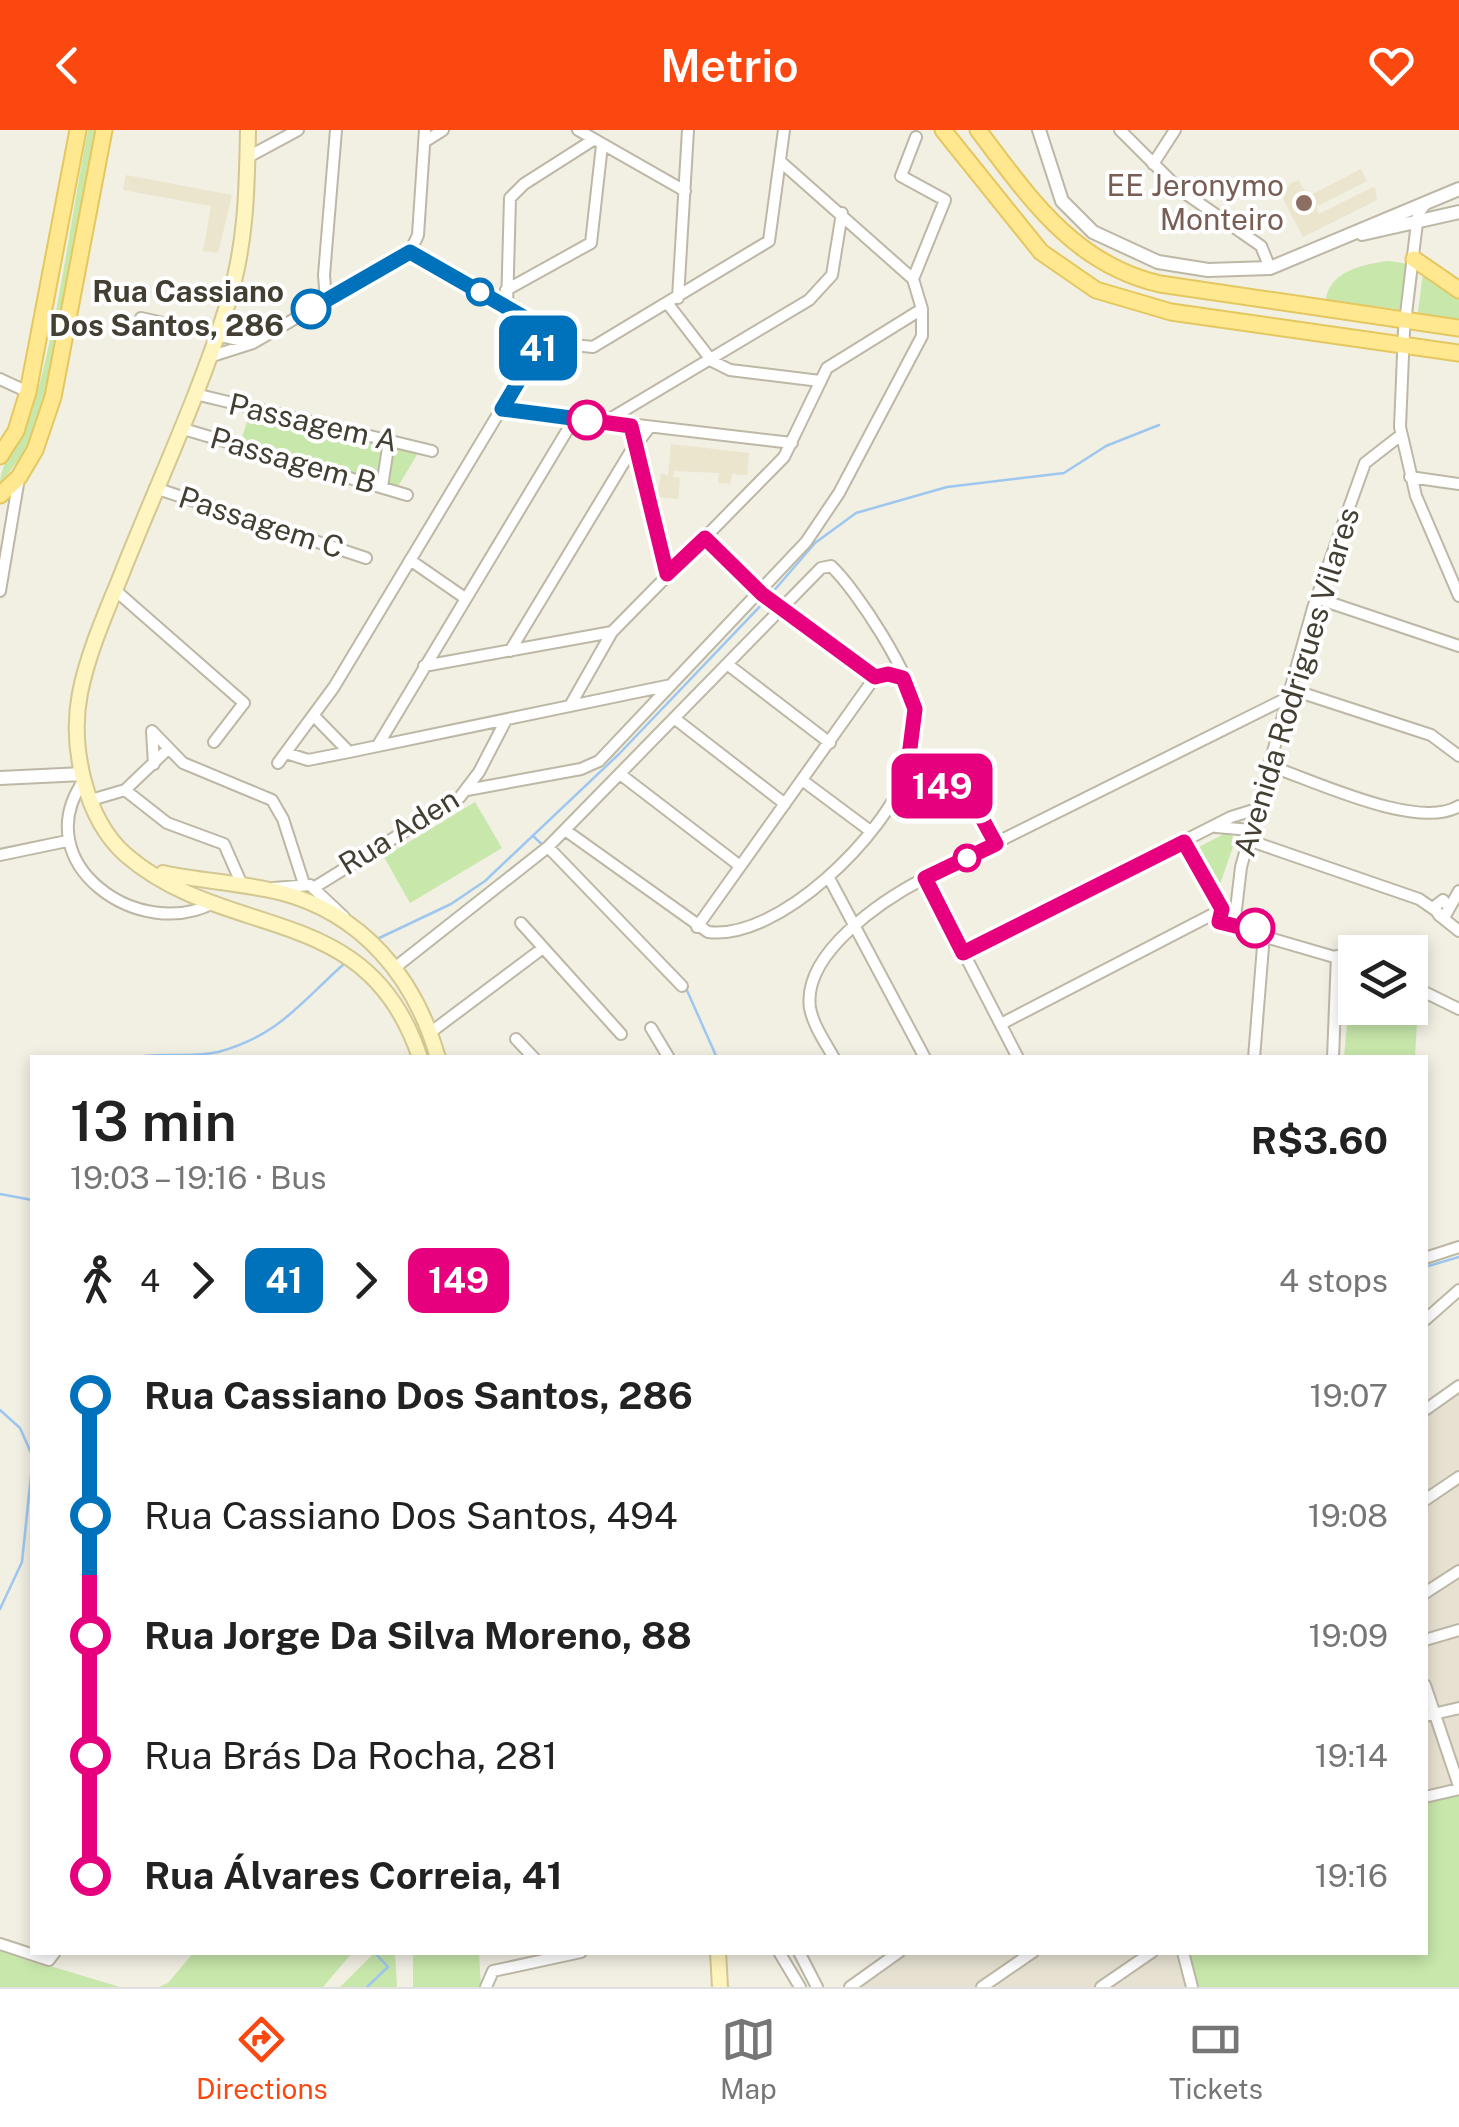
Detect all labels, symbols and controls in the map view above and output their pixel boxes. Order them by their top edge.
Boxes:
icon: back [40,38,95,93]
icon: heart [1364,38,1419,93]
text: Metrio [660,39,799,92]
place label: EE Jeronymo Monteiro [1106,167,1284,237]
marker: EE Jeronymo Monteiro [1293,192,1315,214]
place label: Rua Cassiano Dos Santos, 286 [49,273,284,343]
unlabelled marker [467,279,493,305]
marker: Rua Cassiano Dos Santos, 286 [292,290,330,328]
line badge: 41 [493,316,583,380]
text: 41 [519,328,557,369]
street label: Passagem A [225,385,401,459]
unlabelled marker [568,401,606,439]
street label: Passagem B [206,419,380,501]
street label: Passagem C [174,478,348,566]
street label: Avenida Rodrigues Vilares [1226,503,1366,860]
line badge: 149 [884,754,1000,818]
text: 149 [911,766,973,807]
street label: Rua Aden [332,780,465,882]
unlabelled marker [954,845,980,871]
unlabelled marker [1236,909,1274,947]
map controls [1338,935,1428,1025]
button: layers [1338,935,1428,1025]
text: 13 min [70,1089,237,1153]
text: R$3.60 [1251,1118,1388,1163]
text: 19:03 – 19:16 · Bus [70,1159,326,1196]
icon: walk [70,1253,125,1308]
icon: forward [175,1253,230,1308]
icon: forward [338,1253,393,1308]
text: 41 [265,1260,303,1301]
text: 149 [428,1260,489,1301]
text: 4 [140,1262,160,1299]
text: 4 stops [1279,1262,1388,1299]
text: Rua Cassiano Dos Santos, 286 [144,1373,693,1418]
text: 19:07 [1310,1377,1388,1414]
text: Rua Cassiano Dos Santos, 494 [144,1493,678,1538]
text: 19:08 [1308,1497,1388,1534]
text: Rua Jorge Da Silva Moreno, 88 [144,1613,692,1658]
text: 19:09 [1308,1617,1388,1654]
text: Rua Brás Da Rocha, 281 [144,1733,558,1778]
text: 19:14 [1315,1737,1388,1774]
text: Rua Álvares Correia, 41 [144,1853,563,1898]
text: 19:16 [1315,1857,1388,1894]
tab: Directions [196,2012,328,2105]
tab: Map [720,2012,777,2105]
tab: Tickets [1169,2012,1263,2105]

